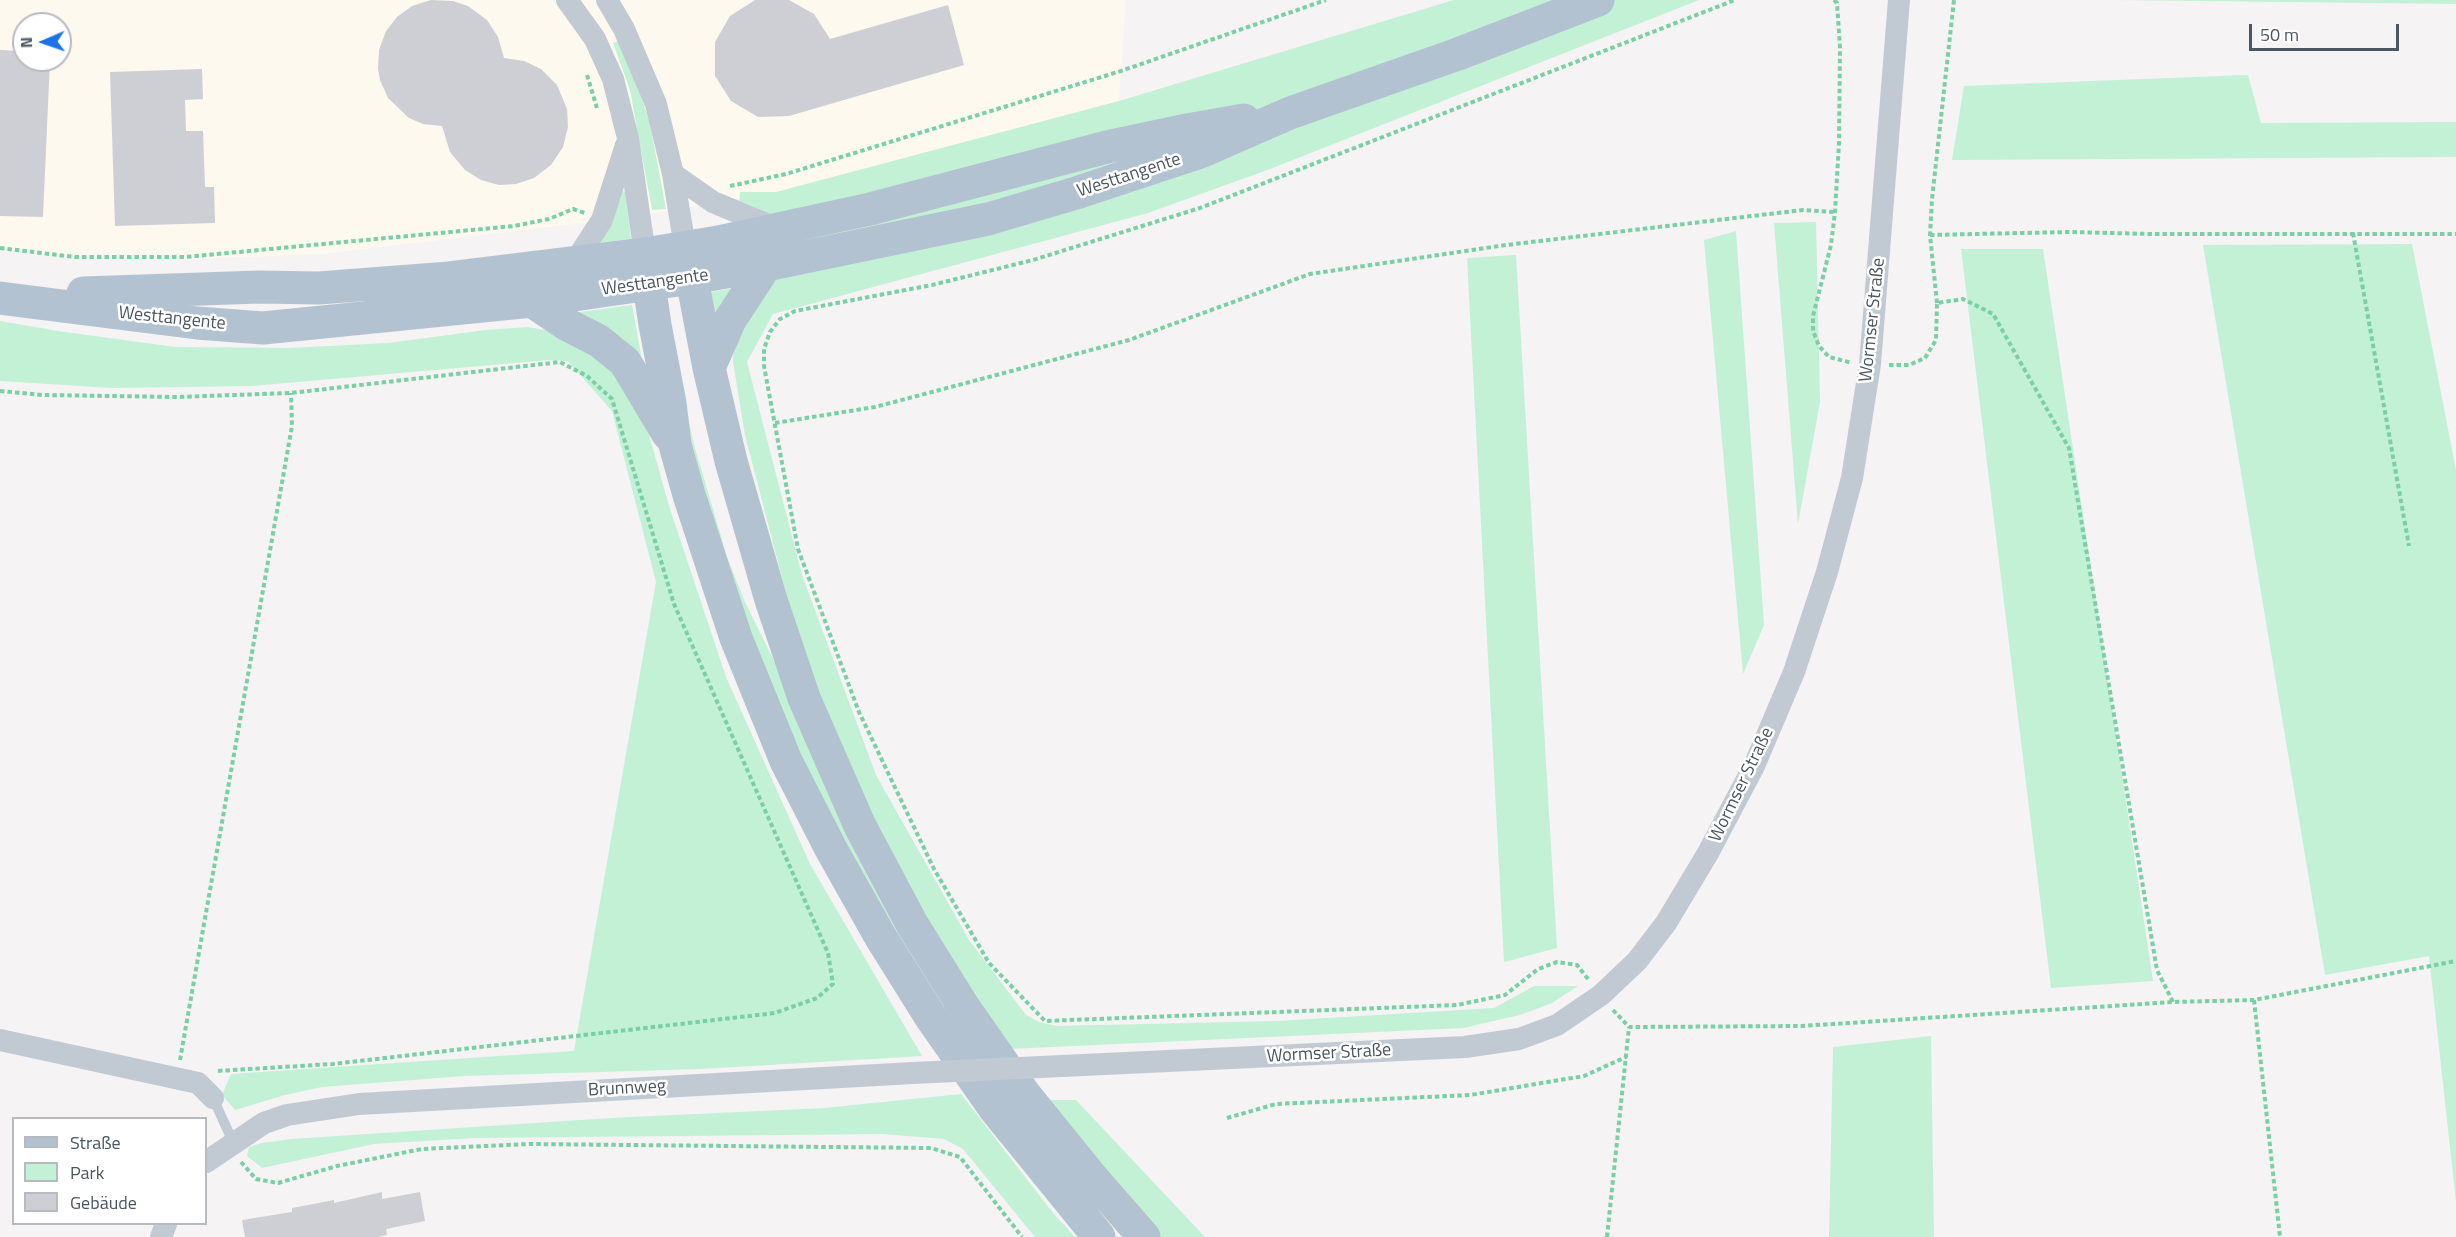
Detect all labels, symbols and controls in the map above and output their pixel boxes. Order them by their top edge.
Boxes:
north arrow [12,12,72,72]
scale bar [2252,12,2402,50]
text: 50 m [2260,21,2299,48]
text: N [14,37,38,49]
street label: Westtangente [1074,149,1184,203]
street label: Wormser Straße [1856,257,1890,383]
street label: Westtangente [600,265,710,301]
street label: Westtangente [117,303,227,335]
street label: Wormser Straße [1705,724,1779,846]
street label: Wormser Straße [1266,1040,1392,1068]
street label: Brunnweg [587,1076,667,1102]
legend [12,1117,207,1225]
text: Straße [70,1129,121,1156]
text: Park [70,1159,104,1186]
text: Gebäude [70,1189,137,1216]

